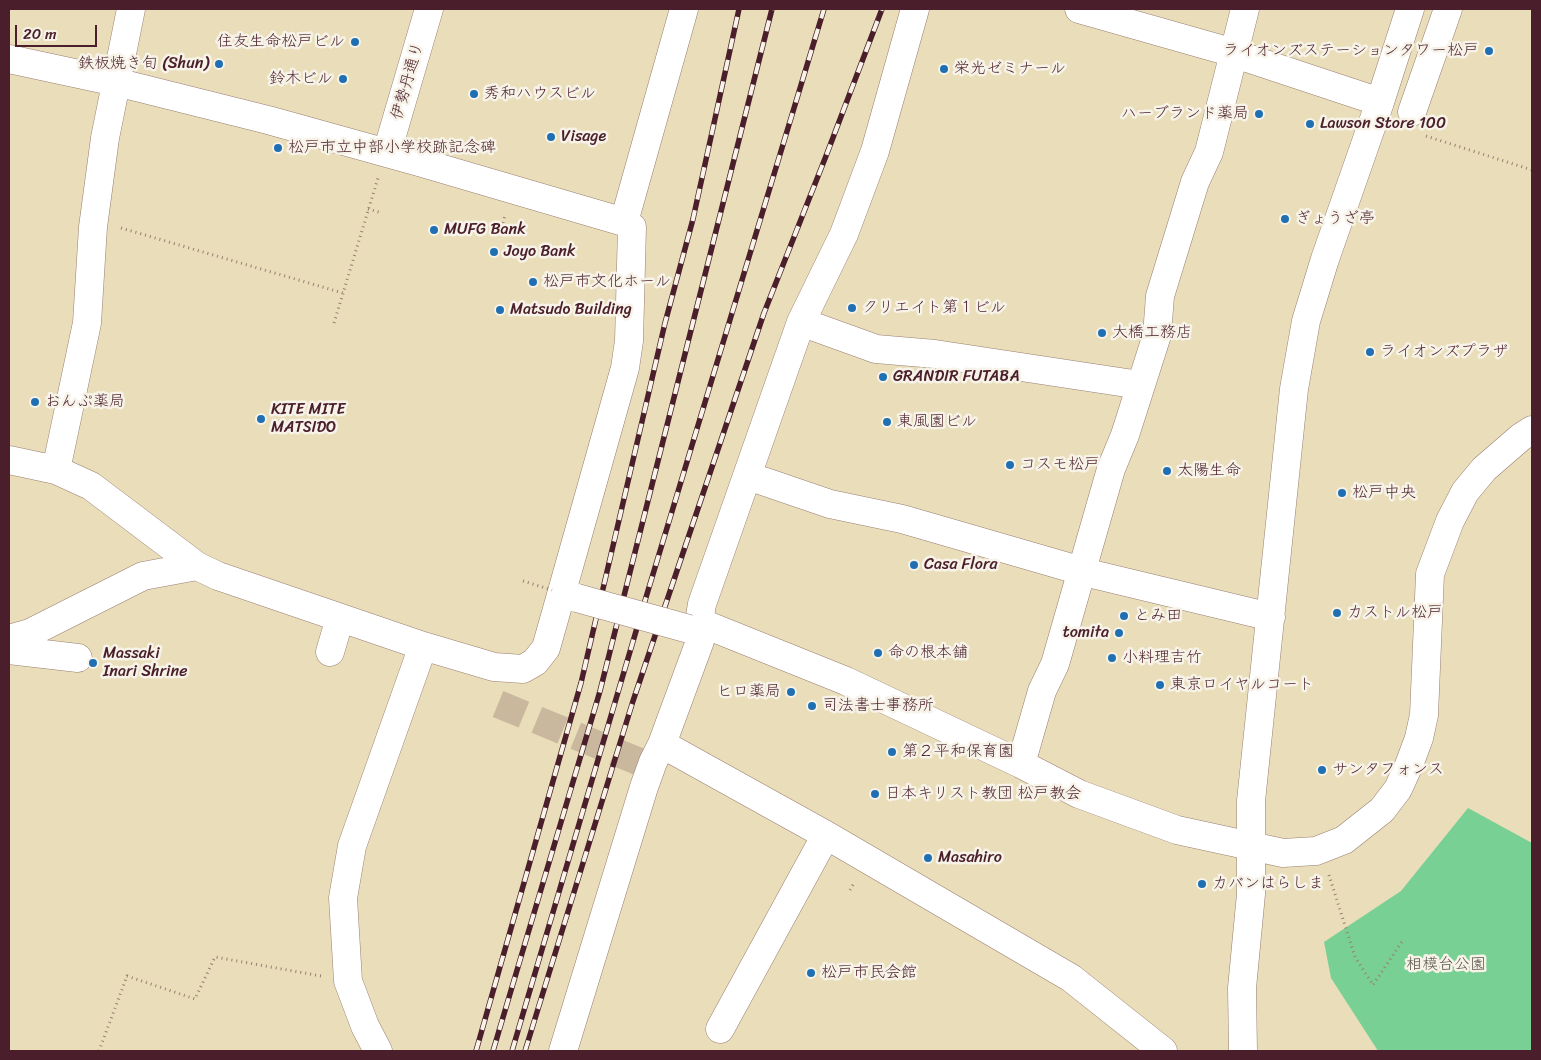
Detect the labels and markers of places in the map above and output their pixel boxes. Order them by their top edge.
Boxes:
place label: 住友生命松戸ビル [217,32,345,52]
marker: 住友生命松戸ビル [349,36,361,48]
place label: ライオンズステーションタワー松戸 [1223,41,1479,61]
marker: ライオンズステーションタワー松戸 [1483,45,1495,57]
place label: 鉄板焼き旬 (Shun) [78,54,209,74]
marker: 鉄板焼き旬 (Shun) [213,58,225,70]
place label: 栄光ゼミナール [954,59,1066,79]
marker: 栄光ゼミナール [938,63,950,75]
place label: 鈴木ビル [269,69,333,89]
marker: 鈴木ビル [337,73,349,85]
place label: 秀和ハウスビル [484,84,596,104]
marker: 秀和ハウスビル [468,88,480,100]
place label: ハーブランド薬局 [1121,104,1249,124]
marker: ハーブランド薬局 [1253,108,1265,120]
place label: Lawson Store 100 [1320,114,1446,134]
marker: Lawson Store 100 [1304,118,1316,130]
place label: Visage [561,127,606,147]
marker: Visage [545,131,557,143]
place label: 松戸市立中部小学校跡記念碑 [288,138,496,158]
marker: 松戸市立中部小学校跡記念碑 [272,142,284,154]
place label: ぎょうざ亭 [1295,209,1375,229]
marker: ぎょうざ亭 [1279,213,1291,225]
place label: MUFG Bank [444,220,526,240]
marker: MUFG Bank [428,224,440,236]
place label: Joyo Bank [504,242,575,262]
marker: Joyo Bank [488,246,500,258]
place label: 松戸市文化ホール [543,272,671,292]
marker: 松戸市文化ホール [527,276,539,288]
place label: クリエイト第１ビル [862,298,1006,318]
place label: Matsudo Building [510,300,632,320]
marker: クリエイト第１ビル [846,302,858,314]
marker: Matsudo Building [494,304,506,316]
place label: 大橋工務店 [1112,323,1192,343]
marker: 大橋工務店 [1096,327,1108,339]
place label: ライオンズプラザ [1380,342,1508,362]
marker: ライオンズプラザ [1364,346,1376,358]
place label: GRANDIR FUTABA [893,367,1020,387]
marker: GRANDIR FUTABA [877,371,889,383]
place label: おんぷ薬局 [45,392,125,412]
marker: おんぷ薬局 [29,396,41,408]
place label: KITE MITE MATSIDO [271,400,345,438]
place label: 東風園ビル [897,412,977,432]
marker: KITE MITE MATSIDO [255,413,267,425]
marker: 東風園ビル [881,416,893,428]
place label: コスモ松戸 [1020,455,1100,475]
marker: コスモ松戸 [1004,459,1016,471]
place label: 太陽生命 [1177,461,1241,481]
marker: 太陽生命 [1161,465,1173,477]
place label: 松戸中央 [1352,483,1416,503]
marker: 松戸中央 [1336,487,1348,499]
place label: Casa Flora [924,555,998,575]
marker: Casa Flora [908,559,920,571]
place label: カストル松戸 [1347,603,1443,623]
place label: とみ田 [1134,606,1182,626]
marker: カストル松戸 [1331,607,1343,619]
marker: とみ田 [1118,610,1130,622]
place label: tomita [1063,623,1109,643]
marker: tomita [1113,627,1125,639]
place label: 命の根本舗 [888,643,968,663]
place label: Massaki Inari Shrine [103,644,187,682]
marker: 命の根本舗 [872,647,884,659]
place label: 小料理吉竹 [1122,648,1202,668]
marker: 小料理吉竹 [1106,652,1118,664]
marker: Massaki Inari Shrine [87,657,99,669]
place label: 東京ロイヤルコート [1170,675,1314,695]
marker: 東京ロイヤルコート [1154,679,1166,691]
place label: ヒロ薬局 [717,682,781,702]
marker: ヒロ薬局 [785,686,797,698]
place label: 司法書士事務所 [822,696,934,716]
marker: 司法書士事務所 [806,700,818,712]
place label: 第２平和保育園 [902,742,1014,762]
marker: 第２平和保育園 [886,746,898,758]
place label: サンタフォンス [1332,760,1444,780]
marker: サンタフォンス [1316,764,1328,776]
place label: 日本キリスト教団 松戸教会 [885,784,1081,804]
marker: 日本キリスト教団 松戸教会 [869,788,881,800]
place label: Masahiro [938,848,1002,868]
marker: Masahiro [922,852,934,864]
place label: カバンはらしま [1212,874,1324,894]
marker: カバンはらしま [1196,878,1208,890]
place label: 松戸市民会館 [821,963,917,983]
marker: 松戸市民会館 [805,967,817,979]

